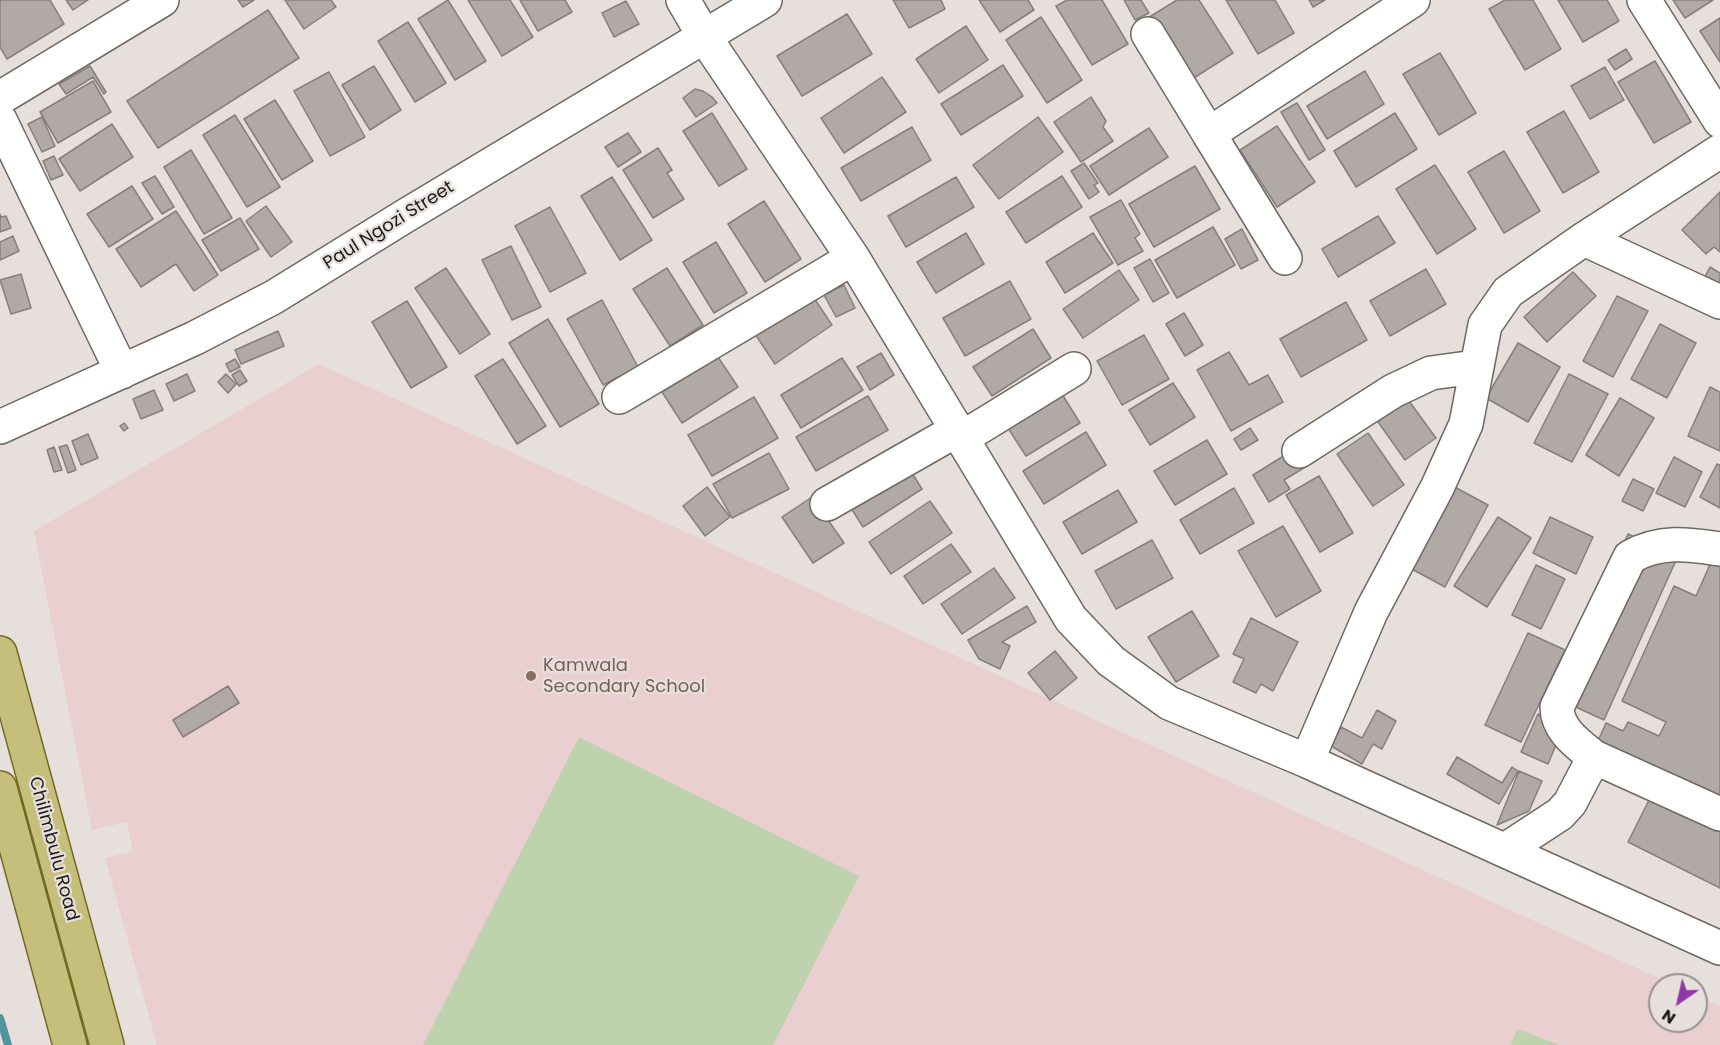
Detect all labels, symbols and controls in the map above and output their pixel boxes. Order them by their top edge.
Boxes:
street label: Paul Ngozi Street [320,177,458,275]
place label: Kamwala Secondary School [543,655,705,698]
marker: Kamwala Secondary School [524,669,538,683]
street label: Chilimbulu Road [23,774,83,924]
north arrow [1648,973,1708,1033]
text: N [1657,1004,1680,1030]

